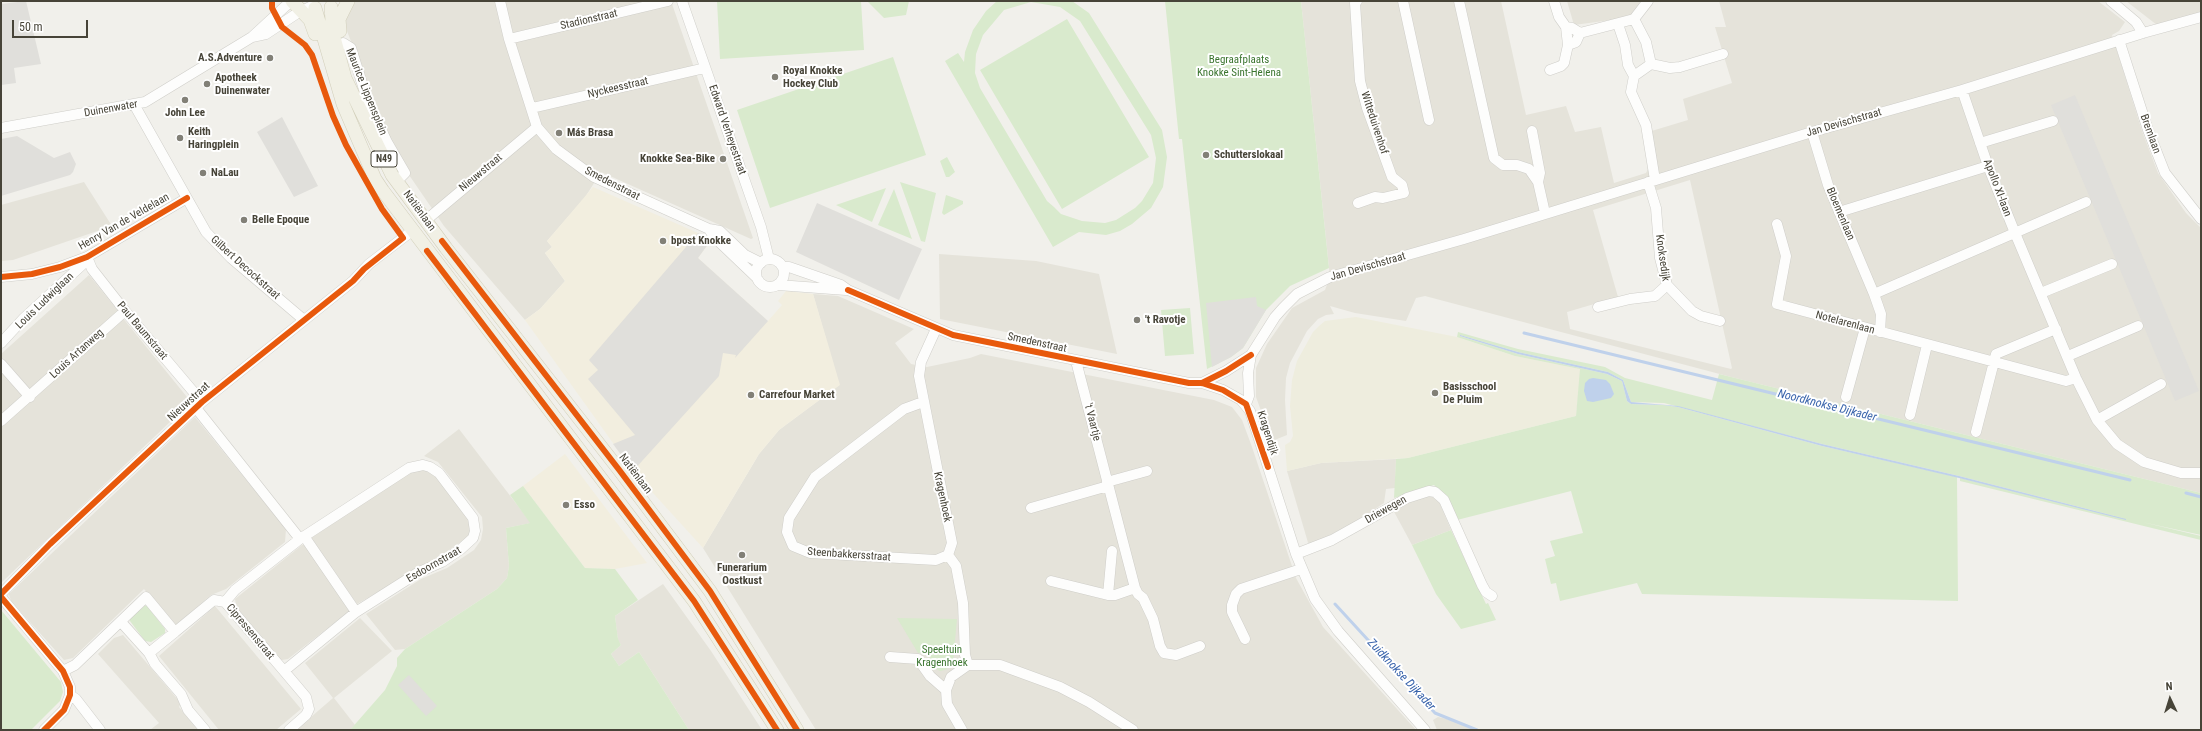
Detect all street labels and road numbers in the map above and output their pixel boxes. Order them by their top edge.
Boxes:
street label: Stadionstraat [559,7,619,33]
street label: Maurice Lippensplein [343,47,389,137]
street label: Nyckeesstraat [586,75,650,101]
street label: Edward Verheyestraat [705,83,749,177]
street label: Witteduivenhof [1358,90,1390,156]
street label: Duinenwater [83,98,139,120]
street label: Jan Devischstraat [1805,106,1883,140]
street label: Bremlaan [2137,112,2163,156]
road number: N49 [371,151,397,167]
street label: Nieuwstraat [457,151,505,195]
street label: Apollo XI-laan [1980,157,2014,219]
street label: Smedenstraat [582,164,642,204]
street label: Bloemenlaan [1823,185,1857,243]
street label: Natiënlaan [400,188,438,234]
street label: Henry Van de Veldelaan [76,191,172,253]
street label: Gilbert Decockstraat [208,233,282,303]
street label: Knoksedijk [1652,234,1672,282]
street label: Jan Devischstraat [1329,250,1407,284]
street label: Louis Ludwiglaan [13,270,77,332]
street label: Paul Baumstraat [114,299,170,363]
street label: Notelarenlaan [1814,309,1876,337]
street label: Louis Artanweg [47,326,107,382]
street label: Smedenstraat [1006,330,1068,356]
street label: Nieuwstraat [165,380,213,424]
street label: 't Vaartje [1081,402,1103,442]
street label: Kragendijk [1254,409,1280,457]
street label: Natiënlaan [616,451,654,497]
street label: Kragenhoek [930,471,954,523]
street label: Driewegen [1363,493,1409,527]
street label: Esdoornstraat [404,544,464,586]
street label: Steenbakkersstraat [807,545,891,565]
street label: Cipressenstraat [223,602,277,662]

